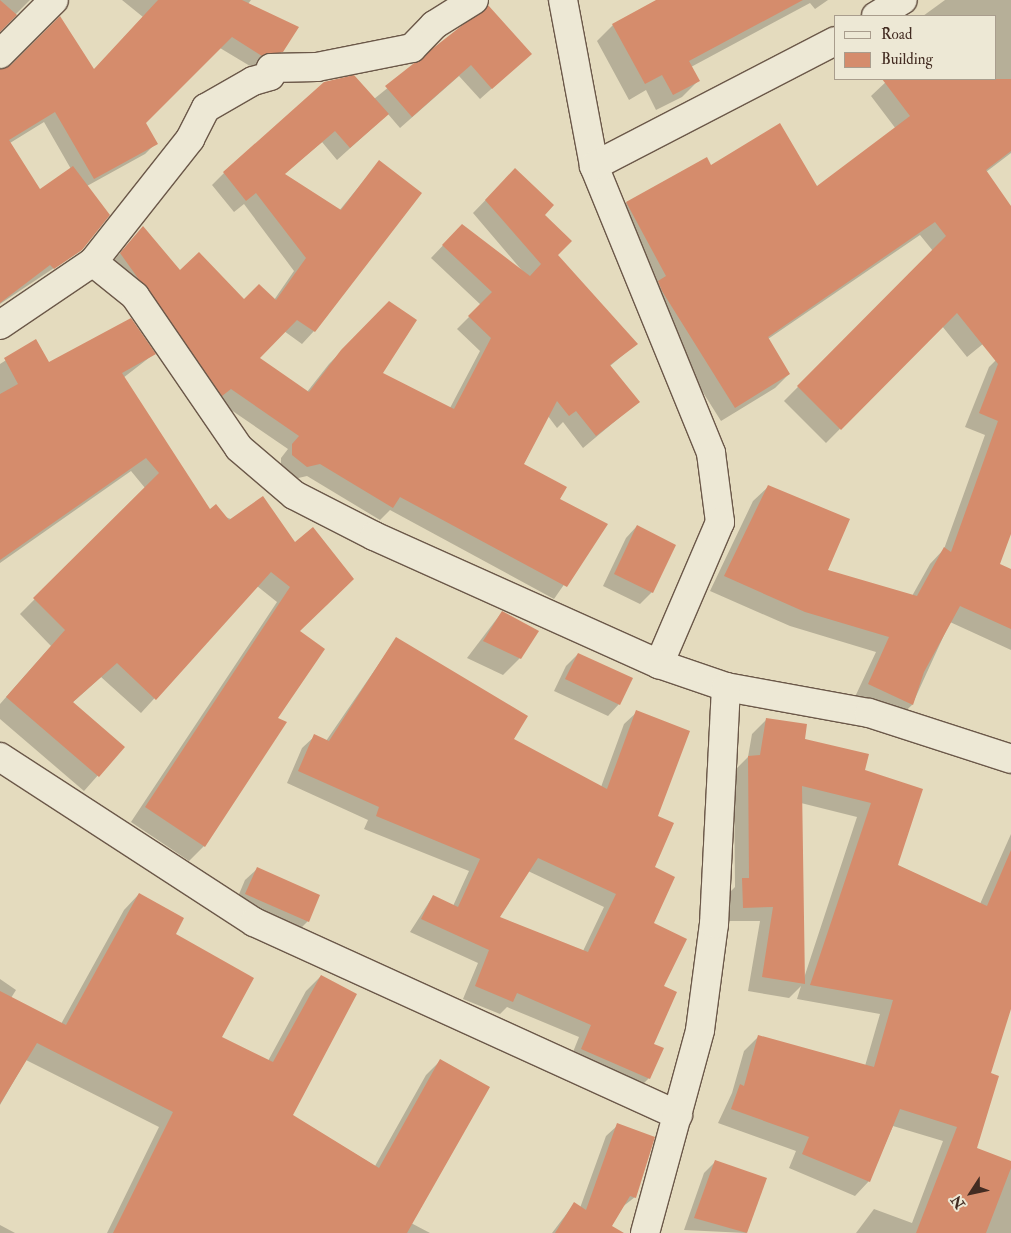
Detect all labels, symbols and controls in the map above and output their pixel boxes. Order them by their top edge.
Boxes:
legend [834,15,996,80]
text: Road [881,25,912,44]
text: Building [881,50,933,69]
north arrow [946,1168,996,1218]
text: N [948,1192,969,1212]

